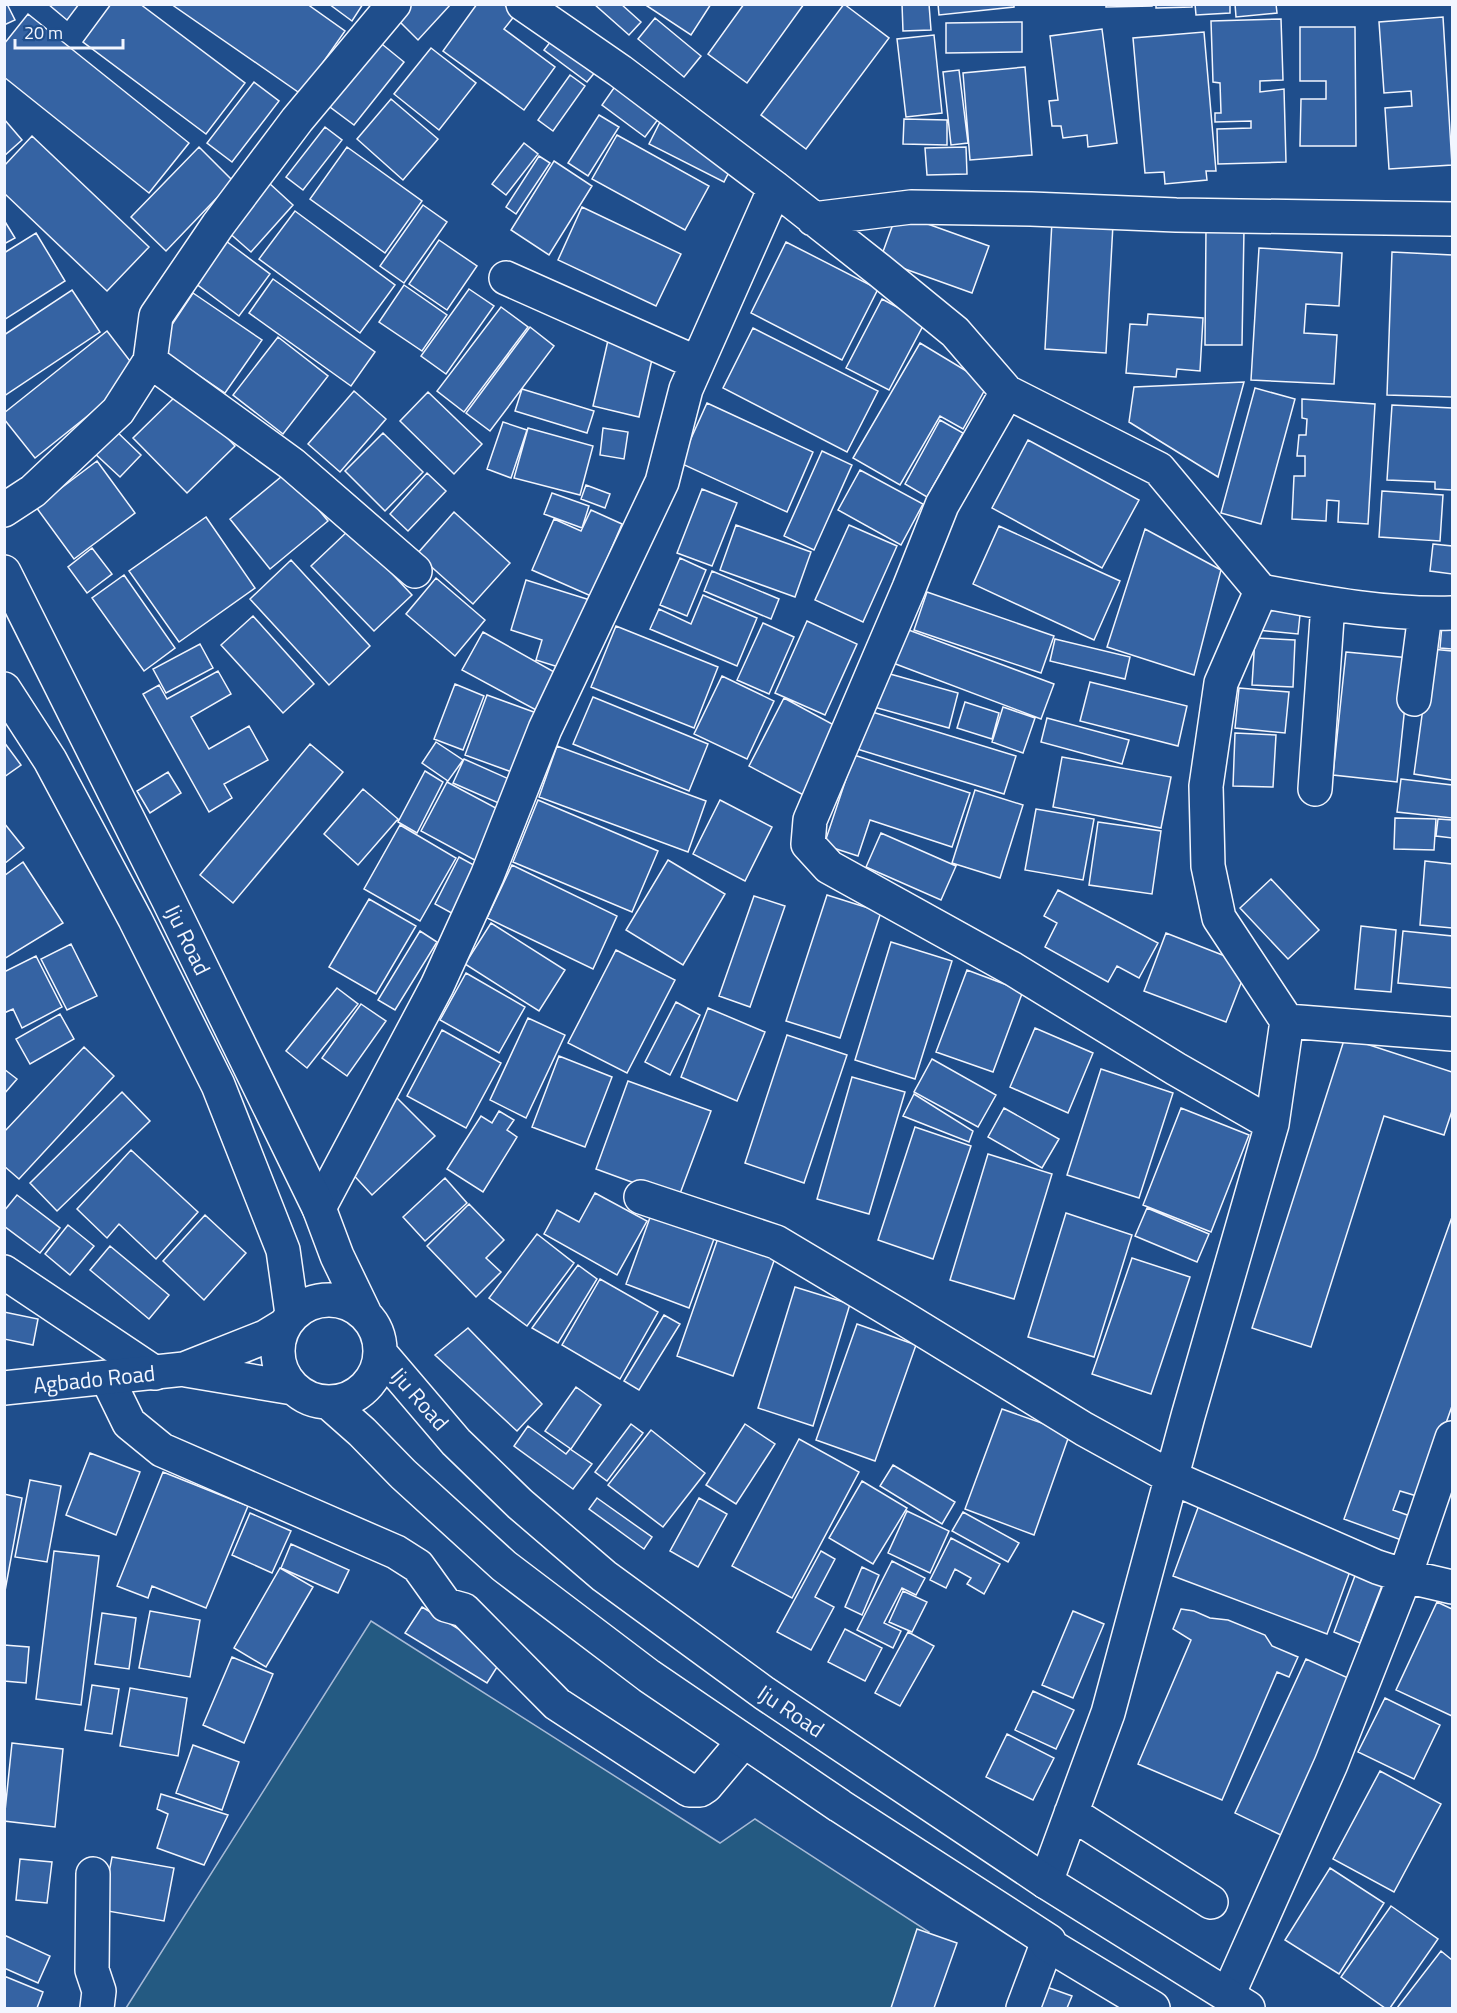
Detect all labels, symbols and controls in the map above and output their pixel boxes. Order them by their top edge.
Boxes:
scale bar [15,12,123,50]
text: 20 m [24,19,63,46]
street label: Iju Road [156,899,220,981]
street label: Agbado Road [31,1356,157,1402]
street label: Iju Road [383,1360,457,1438]
street label: Iju Road [751,1676,831,1746]

